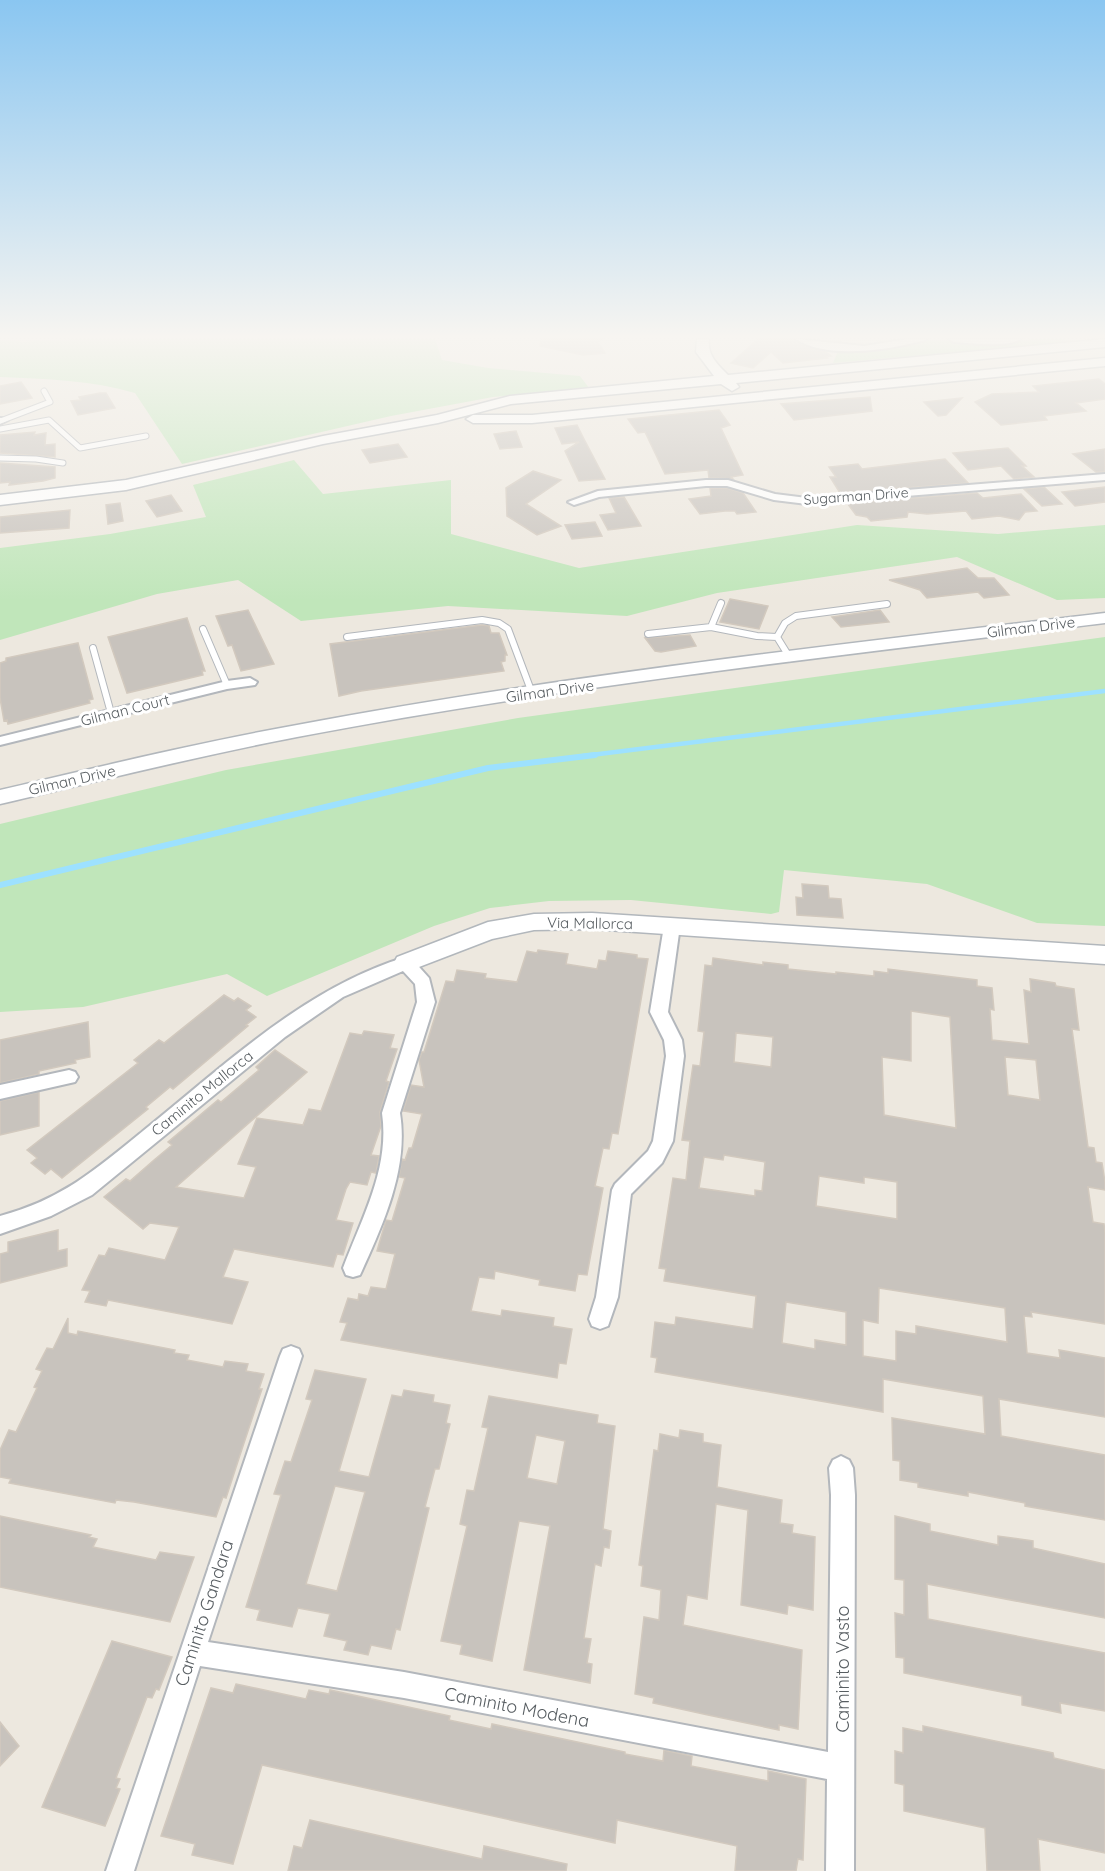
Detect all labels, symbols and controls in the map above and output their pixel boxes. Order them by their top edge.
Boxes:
street label: Sugarman Drive [803,483,909,509]
street label: Gilman Drive [986,612,1076,642]
street label: Gilman Drive [505,675,595,707]
street label: Gilman Court [79,690,171,730]
street label: Gilman Drive [27,761,117,799]
street label: Via Mallorca [547,913,633,933]
street label: Caminito Mallorca [147,1046,257,1140]
street label: Caminito Gandara [170,1537,238,1689]
street label: Caminito Vasto [831,1606,854,1732]
street label: Caminito Modena [443,1682,591,1732]

